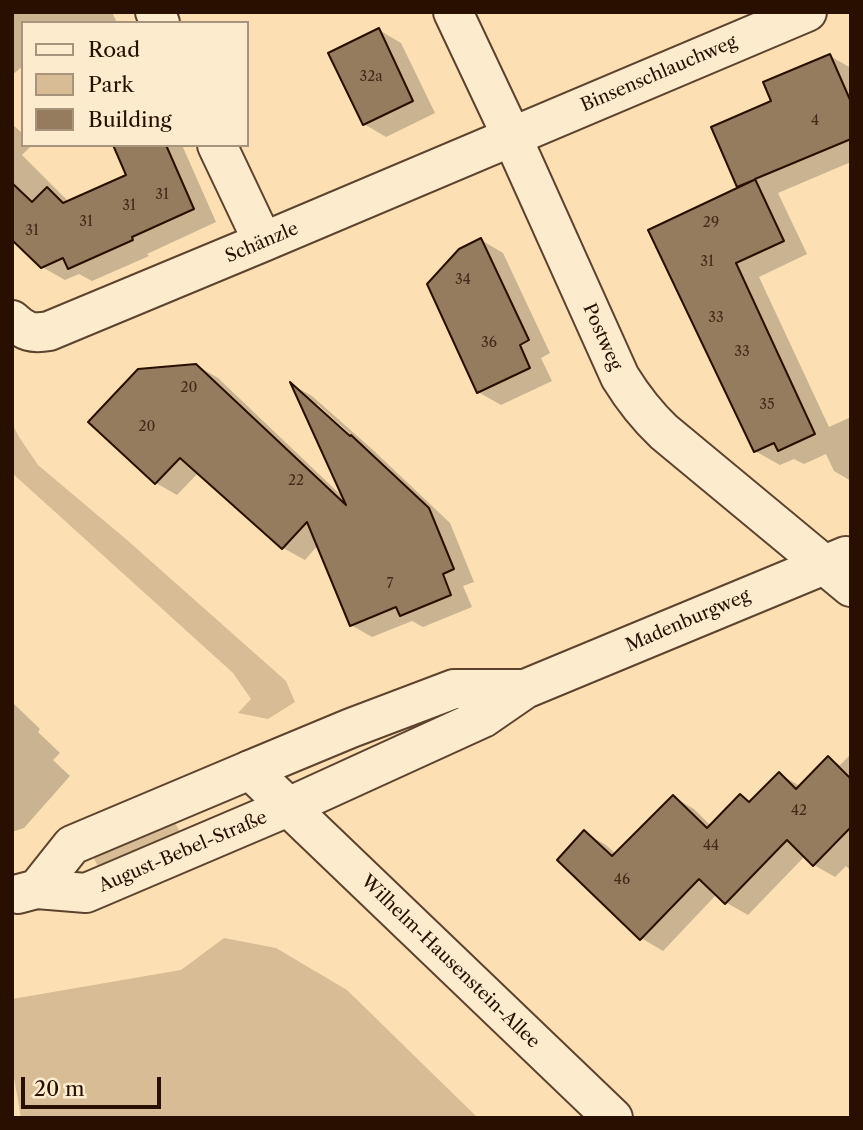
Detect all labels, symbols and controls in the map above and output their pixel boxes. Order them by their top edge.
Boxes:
legend [21,21,248,147]
street label: Binsenschlauchweg [578,31,740,117]
text: Road [88,37,140,62]
house number: 32a [359,69,383,85]
text: Park [88,72,134,97]
text: Building [88,107,172,132]
house number: 4 [811,113,819,129]
house number: 31 [155,187,169,203]
house number: 31 [122,198,136,214]
house number: 31 [79,214,93,230]
house number: 29 [703,215,719,231]
street label: Schänzle [222,218,302,268]
house number: 31 [25,223,39,239]
house number: 31 [700,254,714,270]
house number: 34 [455,272,471,288]
street label: Postweg [578,300,626,374]
house number: 33 [708,310,724,326]
house number: 36 [481,335,497,351]
house number: 33 [734,344,750,360]
house number: 20 [181,380,197,396]
house number: 35 [759,397,775,413]
house number: 20 [139,419,155,435]
house number: 22 [288,473,304,489]
house number: 7 [387,576,393,592]
street label: Madenburgweg [623,585,753,657]
house number: 42 [791,803,807,819]
street label: August-Bebel-Straße [96,807,270,897]
house number: 44 [703,838,719,854]
street label: Wilhelm-Hausenstein-Allee [356,871,544,1053]
house number: 46 [614,872,630,888]
scale bar [24,1064,164,1108]
text: 20 m [34,1076,85,1101]

